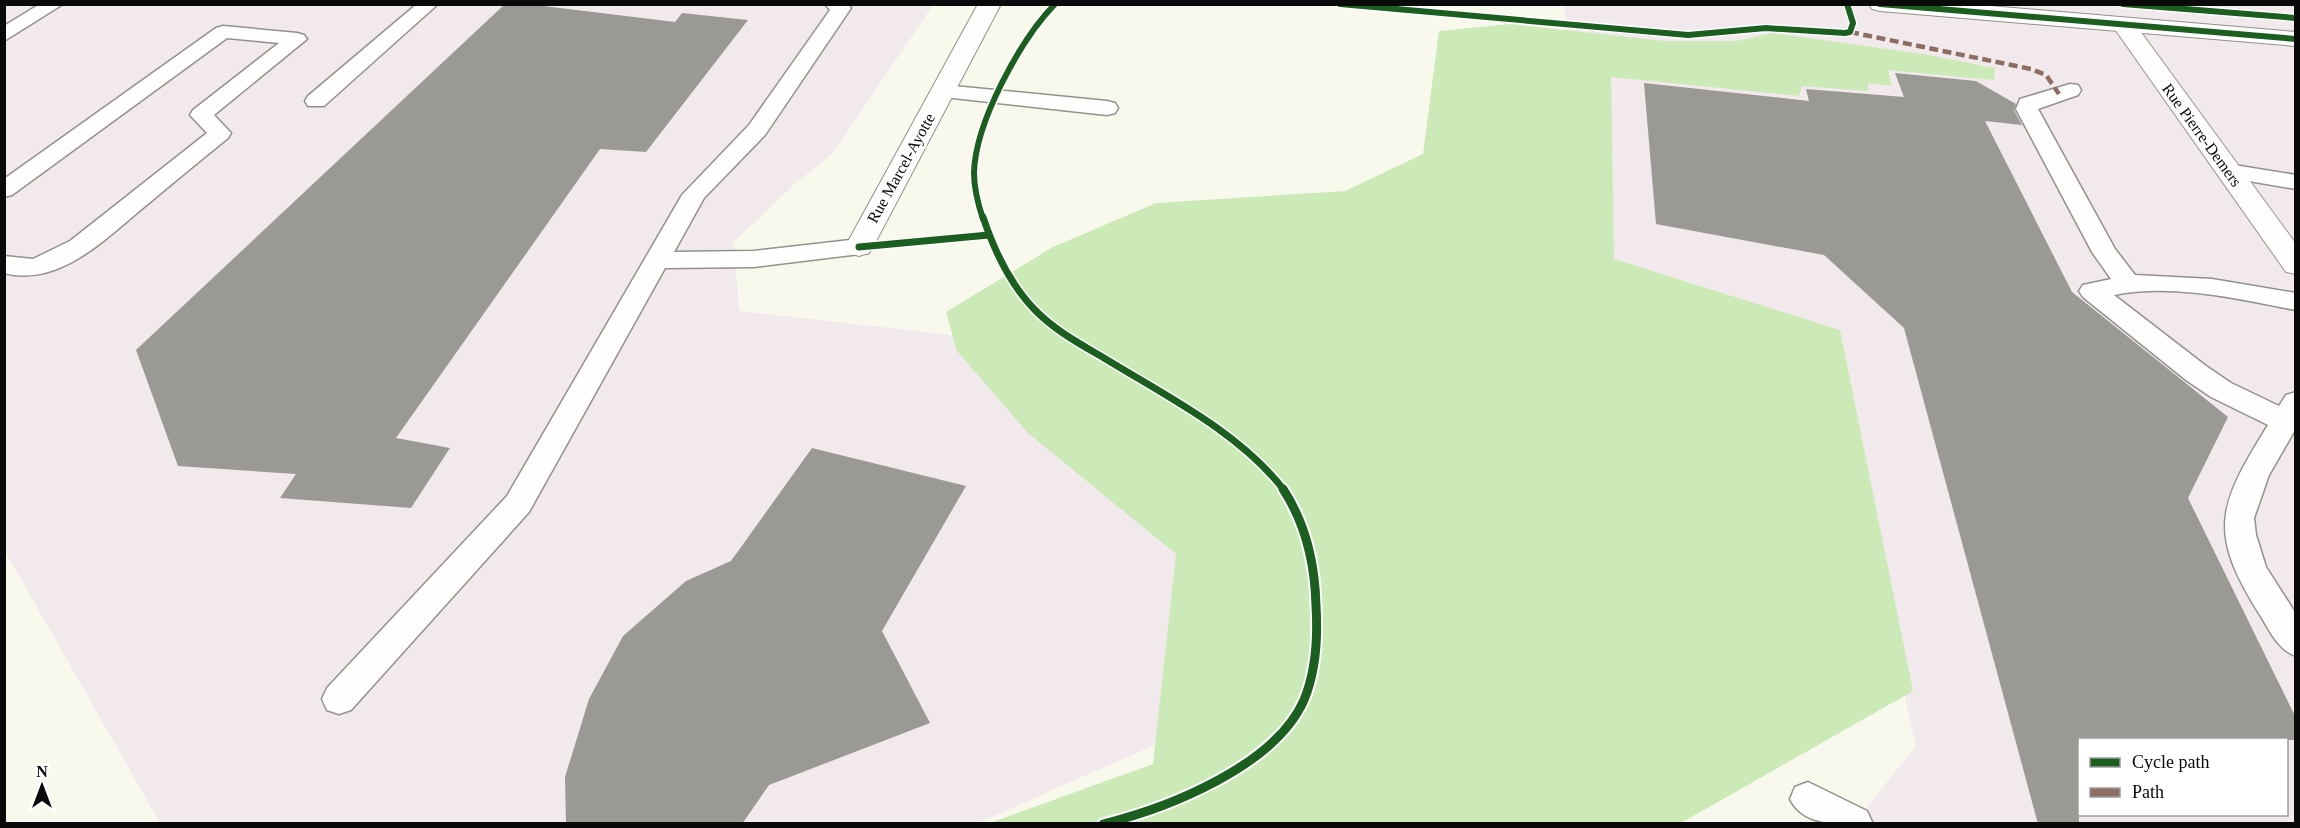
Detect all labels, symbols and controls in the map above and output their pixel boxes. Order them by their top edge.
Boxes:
street label: Rue Pierre-Demers [2159,80,2245,190]
street label: Rue Marcel-Ayotte [864,110,939,226]
legend [2078,738,2288,816]
text: Cycle path [2132,752,2209,772]
north arrow [12,756,72,816]
text: N [36,763,48,780]
text: Path [2132,782,2164,802]

